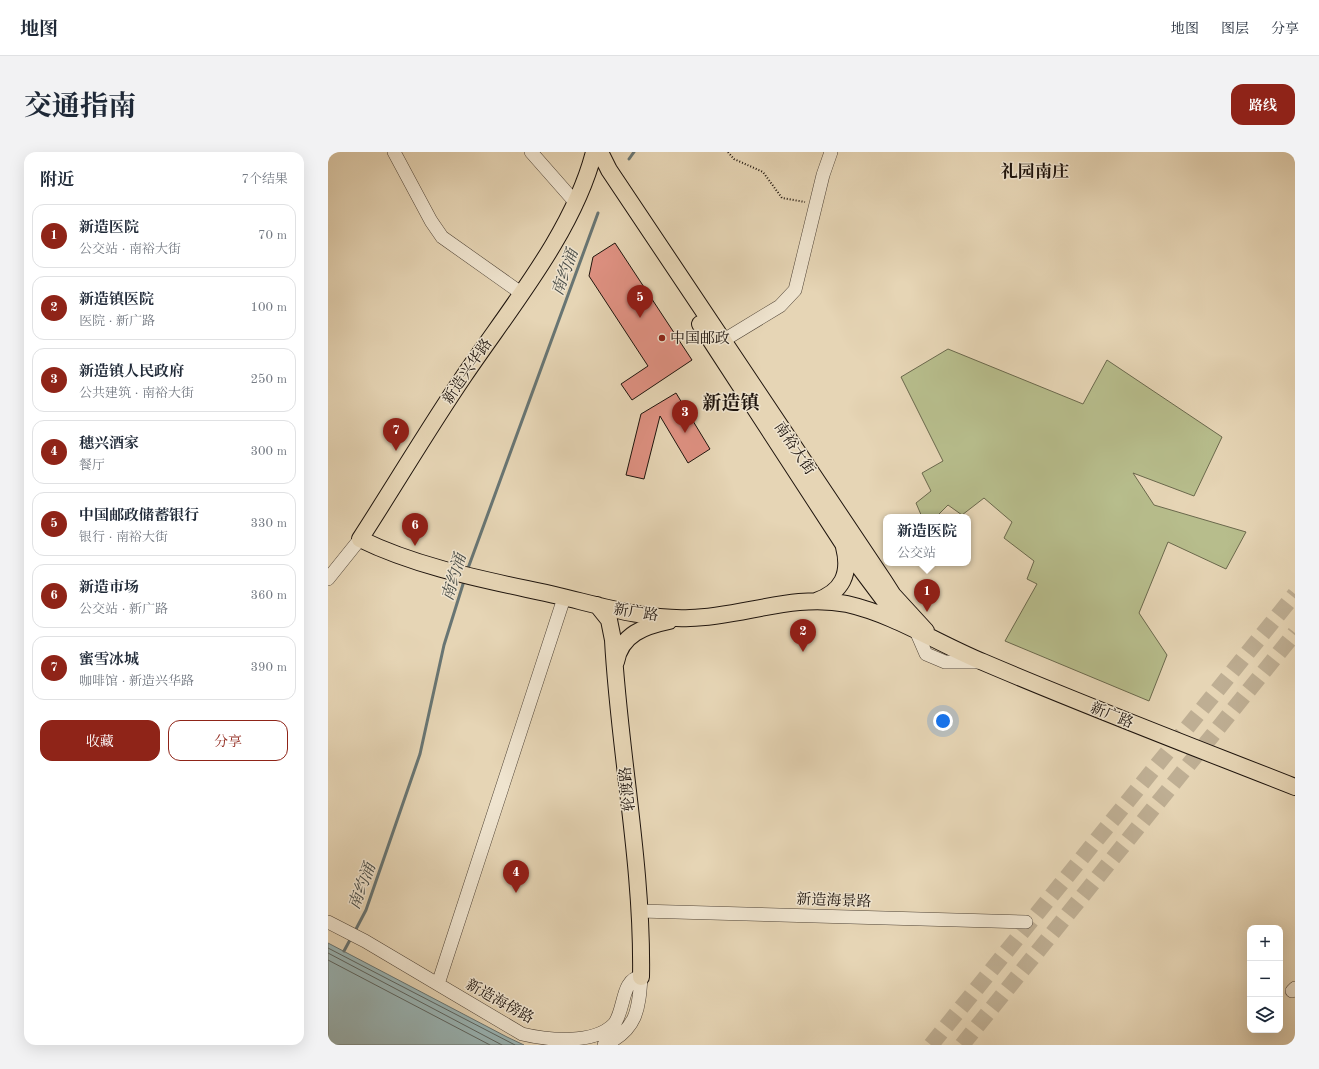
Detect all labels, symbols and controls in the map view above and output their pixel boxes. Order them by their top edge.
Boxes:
text: 地图 [20,21,58,40]
text: 地图 [1171,22,1199,36]
text: 图层 [1221,22,1249,36]
text: 分享 [1271,22,1299,36]
button: 路线 [1231,84,1295,125]
text: 交通指南 [24,94,136,122]
district label: 礼园南庄 [1001,162,1069,181]
text: 附近 [40,172,74,189]
text: 7个结果 [241,173,288,186]
text: 新造医院 [79,221,139,236]
text: 1 [50,229,58,242]
text: 70 m [258,229,287,242]
text: 公交站 · 南裕大街 [79,243,181,256]
water label: 南约涌 [548,245,582,298]
pin: 5 [627,285,653,318]
text: 新造镇医院 [79,293,154,308]
text: 2 [50,301,58,314]
text: 100 m [250,301,287,314]
text: 医院 · 新广路 [79,315,155,328]
place label: 中国邮政 [670,330,730,347]
marker: 中国邮政 [657,333,667,343]
street label: 新造兴华路 [439,335,495,407]
text: 新造镇人民政府 [79,365,184,380]
text: 3 [50,373,58,386]
text: 250 m [250,373,287,386]
text: 公共建筑 · 南裕大街 [79,387,194,400]
district label: 新造镇 [702,392,760,414]
pin: 3 [672,400,698,433]
pin: 7 [383,418,409,451]
street label: 南裕大街 [771,419,818,478]
text: 穗兴酒家 [79,437,139,452]
text: 4 [50,445,58,458]
text: 300 m [250,445,287,458]
text: 餐厅 [79,459,105,472]
text: 中国邮政储蓄银行 [79,509,199,524]
pin: 6 [402,513,428,546]
popup [883,514,971,566]
text: 5 [50,517,58,530]
text: 330 m [250,517,287,530]
text: 新造医院 [897,525,957,540]
text: 银行 · 南裕大街 [79,531,168,544]
text: 公交站 [897,547,936,560]
water label: 南约涌 [438,550,470,603]
pin: 1 [914,579,940,612]
text: 新造市场 [79,581,139,596]
text: 6 [50,589,58,602]
text: 360 m [250,589,287,602]
street label: 新广路 [612,601,659,624]
text: 公交站 · 新广路 [79,603,168,616]
pin: 2 [790,619,816,652]
text: 蜜雪冰城 [79,653,139,668]
text: 7 [50,661,58,674]
text: 390 m [250,661,287,674]
text: 咖啡馆 · 新造兴华路 [79,675,194,688]
street label: 新广路 [1088,699,1136,732]
your location [933,711,953,731]
button: 收藏 [40,720,160,761]
button: 分享 [168,720,288,761]
street label: 轮渡路 [617,766,638,812]
water label: 南约涌 [345,859,380,912]
pin: 4 [503,860,529,893]
street label: 新造海景路 [796,891,872,910]
map controls [1247,925,1283,1033]
button: + [1247,925,1283,961]
button: − [1247,961,1283,997]
street label: 新造海傍路 [463,976,537,1027]
button: layers [1247,997,1283,1033]

